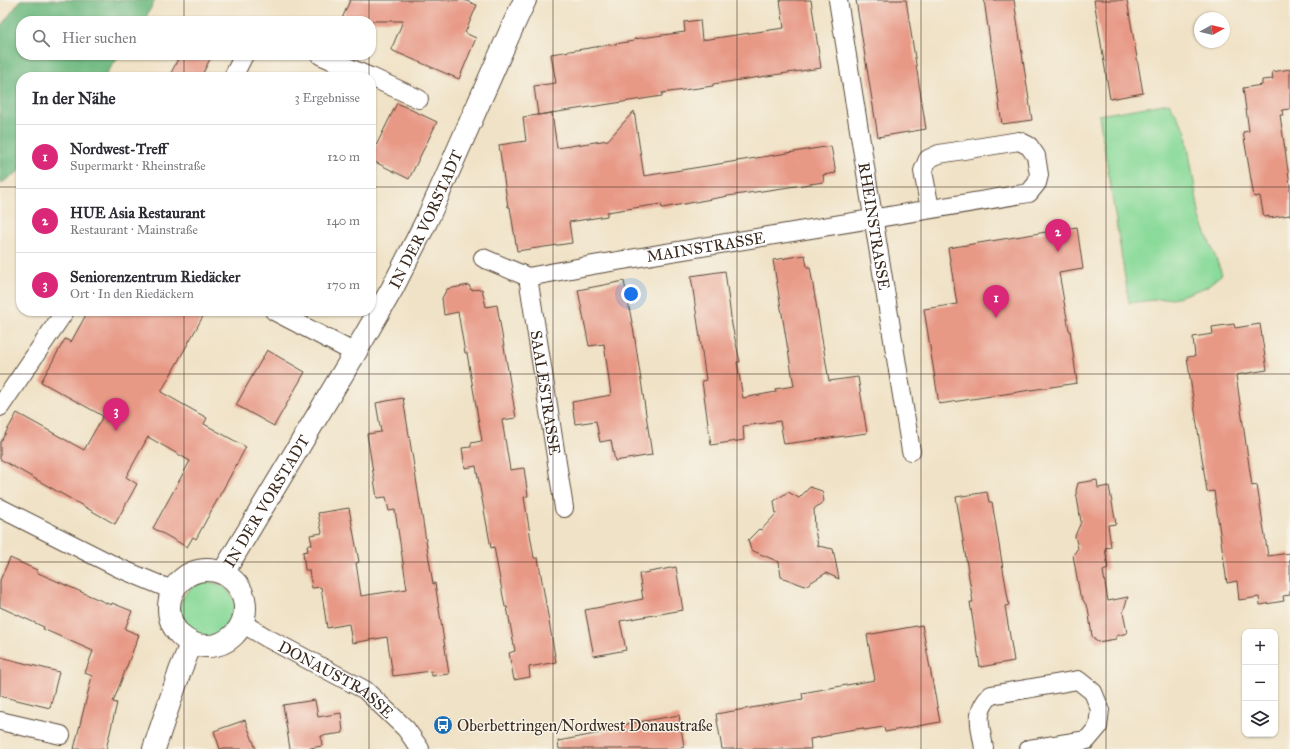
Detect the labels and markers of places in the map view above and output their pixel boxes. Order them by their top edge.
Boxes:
pin: 2 [1045,219,1071,252]
pin: 1 [983,285,1009,318]
pin: 3 [103,398,129,431]
bus stop icon: Oberbettringen/Nordwest Donaustraße [432,714,454,736]
place label: Oberbettringen/Nordwest Donaustraße [457,716,713,736]

